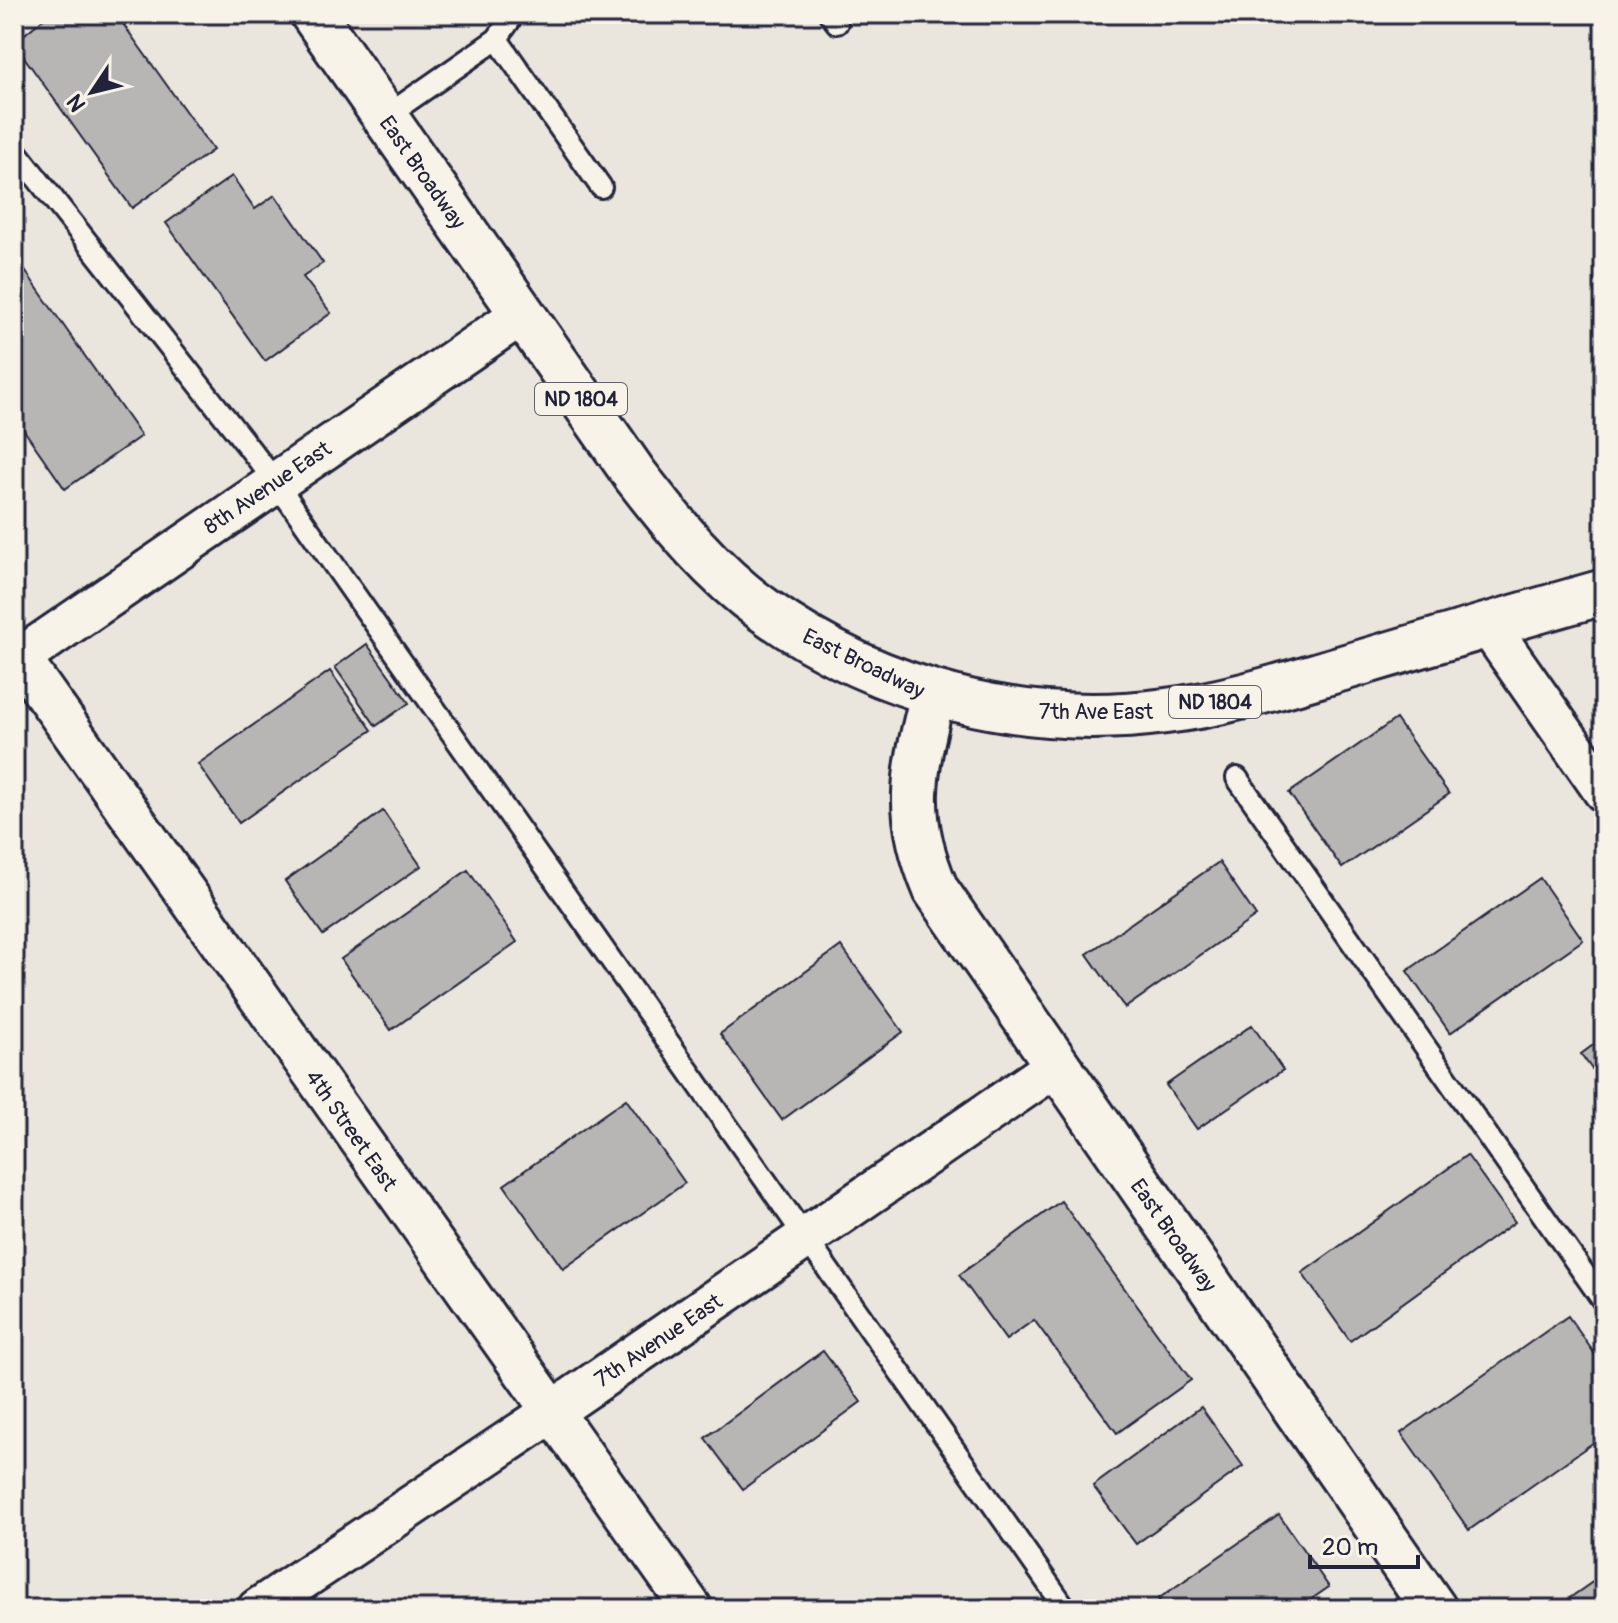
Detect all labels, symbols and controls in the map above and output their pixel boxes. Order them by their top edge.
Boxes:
north arrow [52,52,132,132]
text: N [61,89,92,117]
street label: East Broadway [373,110,472,235]
road number: ND 1804 [535,383,627,415]
street label: 8th Avenue East [198,435,337,541]
street label: East Broadway [798,622,929,705]
road number: ND 1804 [1169,686,1261,718]
street label: 7th Ave East [1039,698,1153,726]
street label: 4th Street East [299,1065,403,1197]
street label: East Broadway [1124,1173,1223,1298]
street label: 7th Avenue East [589,1288,728,1394]
scale bar [1310,1519,1418,1569]
text: 20 m [1322,1533,1378,1562]

